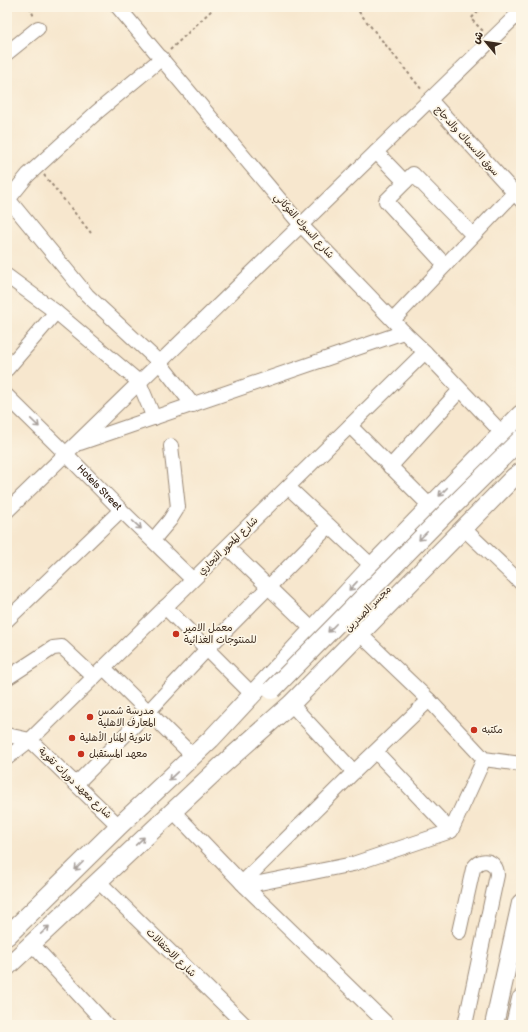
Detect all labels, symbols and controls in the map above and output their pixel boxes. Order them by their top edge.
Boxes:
north arrow [466,22,506,62]
text: ش [469,29,486,46]
street label: سوق الاسماك والدجاج [432,103,502,179]
street label: شارع السوك الفوكاني [269,191,337,263]
one-way arrow [30,418,40,428]
street label: Hotels Street [74,463,124,513]
one-way arrow [438,487,448,497]
street label: شارع المحور التجاري [196,514,262,579]
one-way arrow [131,520,141,529]
one-way arrow [418,531,428,541]
one-way arrow [348,581,358,591]
street label: مجسر الصدرين [342,583,394,635]
place label: معمل الامير للمنتوجات الغذائية [183,622,257,647]
one-way arrow [327,623,337,633]
marker: معمل الامير للمنتوجات الغذائية [171,629,181,639]
place label: مدرسة شمس المعارف الاهلية [98,705,156,729]
marker: مدرسة شمس المعارف الاهلية [85,712,95,722]
place label: مكتبه [482,724,503,736]
marker: مكتبه [469,725,479,735]
place label: ثانوية المنار الأهلية [80,731,152,744]
marker: ثانوية المنار الأهلية [67,733,77,743]
street label: شارع معهد دورات تقوية [35,745,114,822]
place label: معهد المستقبل [89,748,147,760]
marker: معهد المستقبل [76,749,86,759]
one-way arrow [168,771,178,781]
one-way arrow [135,836,145,846]
one-way arrow [74,861,84,871]
one-way arrow [40,925,50,935]
street label: شارع الاحتفالات [143,926,198,981]

